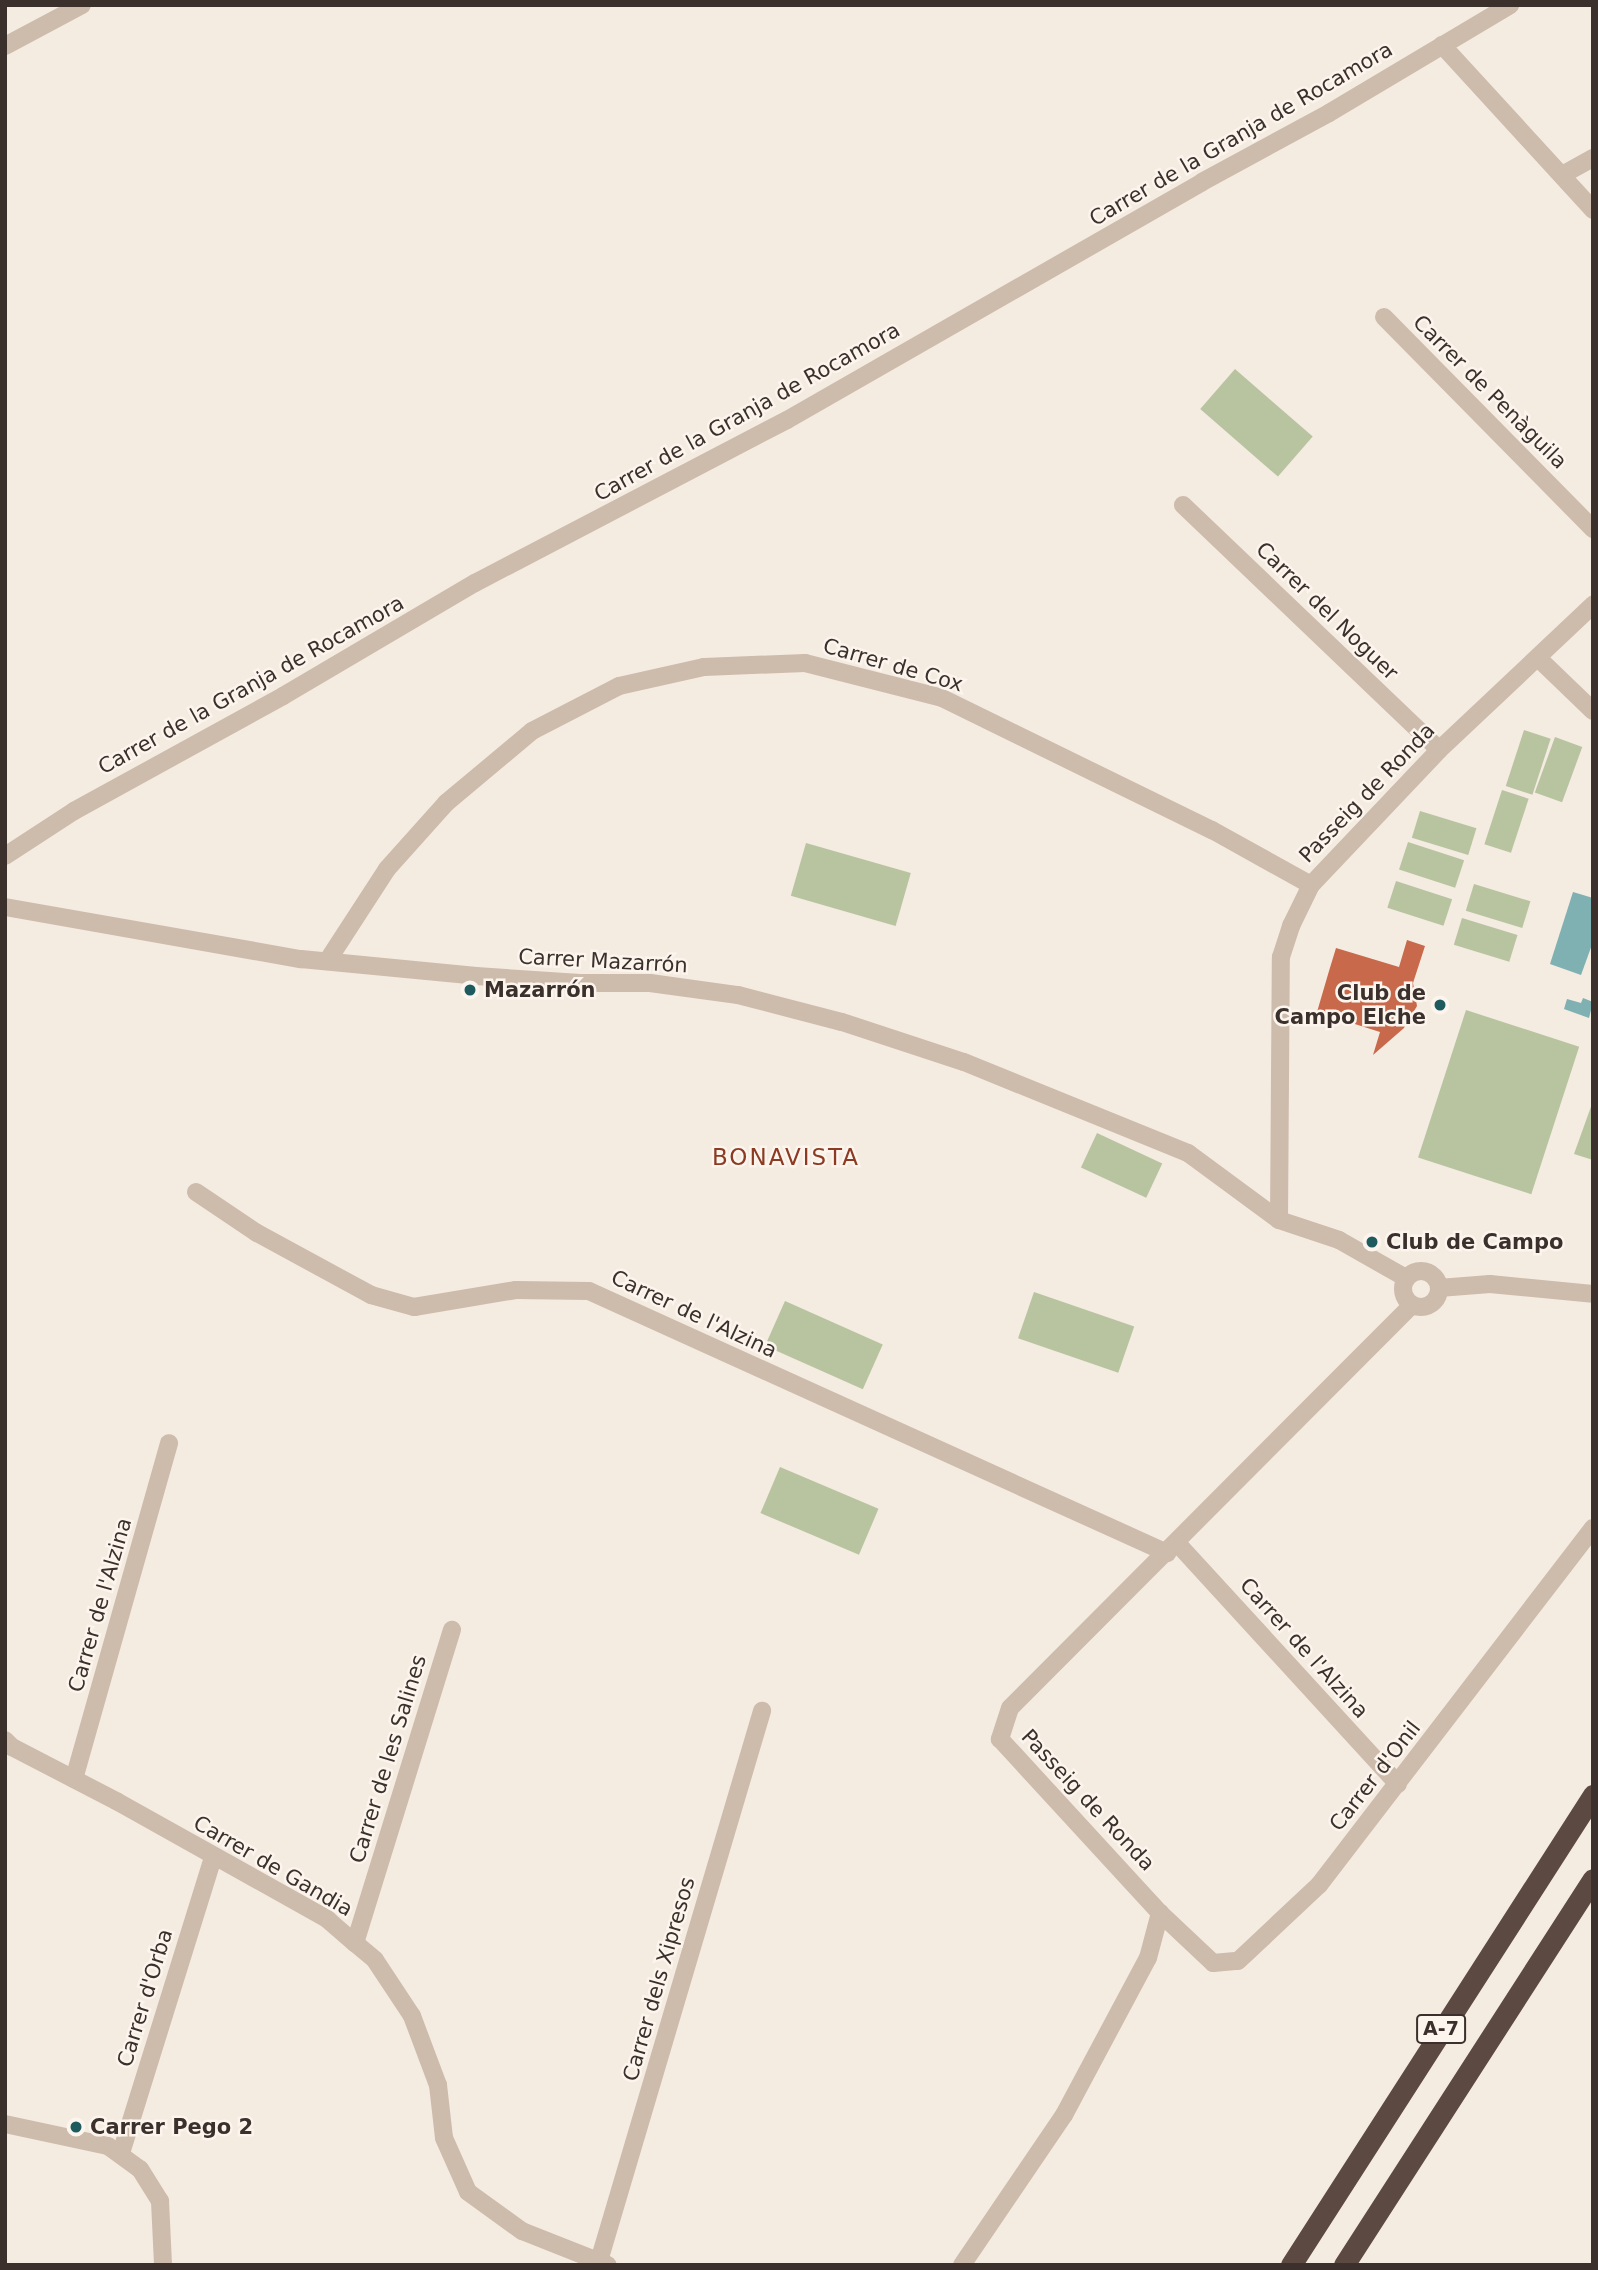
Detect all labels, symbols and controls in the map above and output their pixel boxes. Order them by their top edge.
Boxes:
street label: Carrer de la Granja de Rocamora [1085,37,1397,231]
street label: Carrer de Penàguila [1408,310,1572,474]
street label: Carrer de la Granja de Rocamora [590,317,904,507]
street label: Carrer del Noguer [1251,537,1403,685]
street label: Carrer de la Granja de Rocamora [94,590,408,780]
street label: Carrer de Cox [820,633,966,697]
street label: Passeig de Ronda [1294,718,1440,868]
street label: Carrer Mazarrón [518,944,688,978]
place label: Mazarrón [484,977,596,1003]
place label: Club de Campo Elche [1275,980,1426,1030]
marker: Mazarrón [462,982,478,998]
marker: Club de Campo Elche [1432,997,1448,1013]
district label: BONAVISTA [713,1143,859,1171]
place label: Club de Campo [1386,1229,1563,1255]
marker: Club de Campo [1364,1234,1380,1250]
street label: Carrer de l'Alzina [607,1265,781,1363]
street label: Carrer de l'Alzina [63,1515,137,1695]
street label: Carrer de l'Alzina [1234,1573,1374,1723]
street label: Carrer de les Salines [344,1652,432,1866]
street label: Carrer d'Onil [1324,1716,1426,1836]
street label: Passeig de Ronda [1016,1724,1160,1876]
street label: Carrer de Gandia [189,1810,357,1922]
street label: Carrer dels Xipresos [618,1874,700,2084]
street label: Carrer d'Orba [112,1926,178,2070]
road number: A-7 [1415,2013,1467,2044]
place label: Carrer Pego 2 [90,2114,253,2140]
marker: Carrer Pego 2 [68,2119,84,2135]

